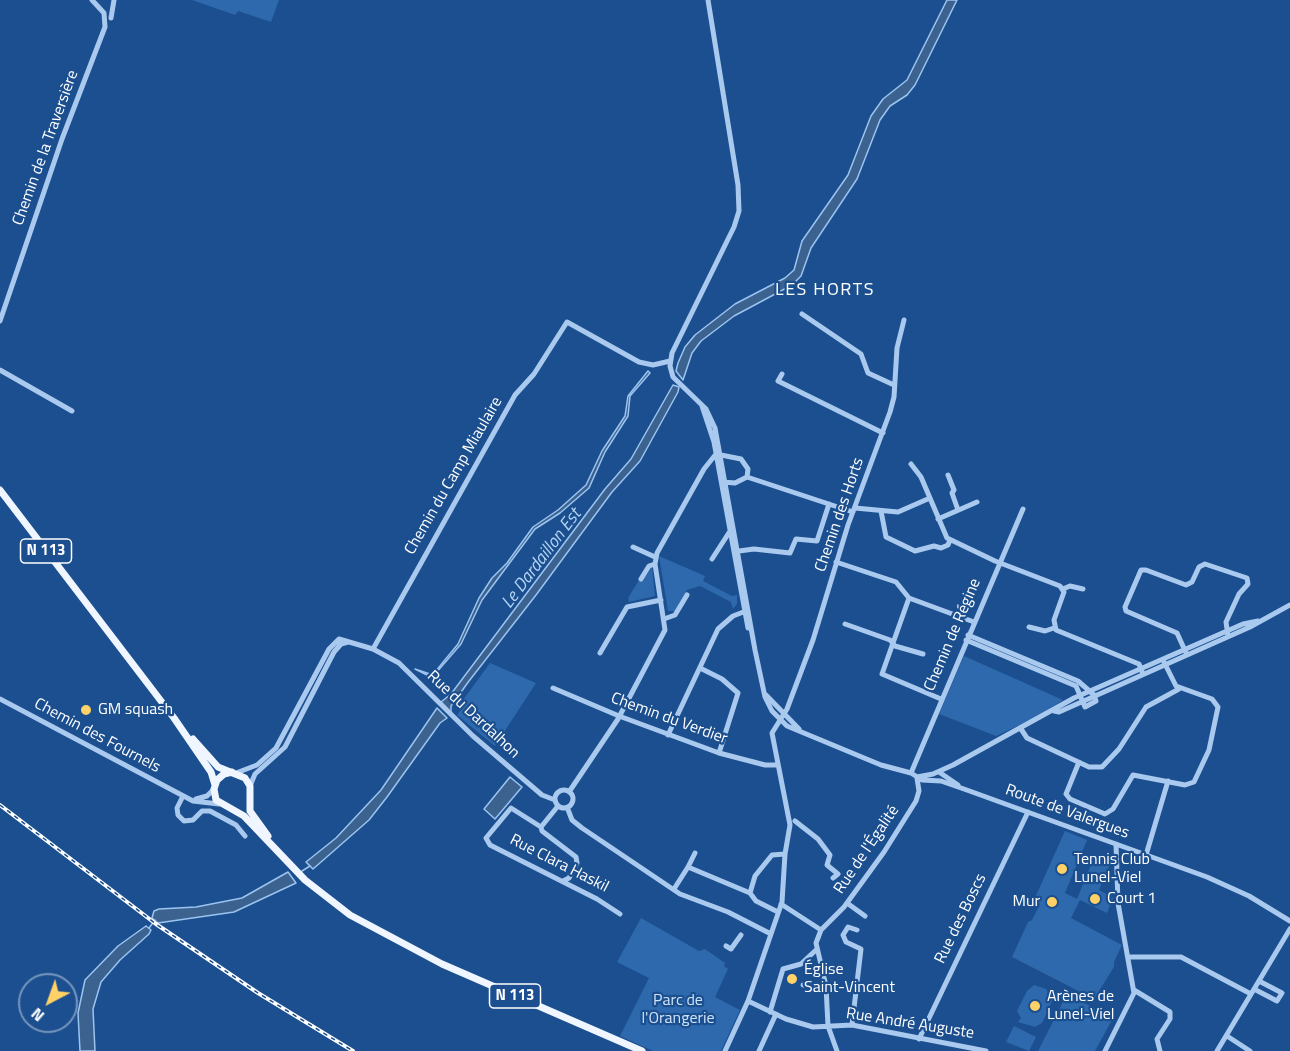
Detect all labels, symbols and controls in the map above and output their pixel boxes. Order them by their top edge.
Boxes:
street label: Chemin de la Traversière [9,68,83,228]
district label: LES HORTS [775,280,875,302]
street label: Chemin du Camp Miaulaire [401,394,507,558]
street label: Chemin des Horts [811,455,869,575]
water label: Le Dardaillon Est [498,505,586,613]
road number: N 113 [20,539,72,563]
street label: Chemin de Régine [921,576,985,694]
street label: Rue du Dardalhon [423,667,523,763]
street label: Chemin du Verdier [608,689,730,749]
street label: Chemin des Fournels [31,695,163,777]
place label: GM squash [98,700,173,720]
marker: GM squash [79,703,93,717]
street label: Route de Valergues [1003,781,1131,843]
street label: Rue de l'Égalité [830,802,904,898]
street label: Rue Clara Haskil [506,831,612,897]
place label: Tennis Club Lunel-Viel [1074,850,1150,888]
marker: Tennis Club Lunel-Viel [1055,862,1069,876]
street label: Rue des Boscs [931,871,991,967]
place label: Court 1 [1107,889,1156,909]
place label: Mur [1013,892,1040,912]
marker: Court 1 [1088,892,1102,906]
marker: Mur [1045,895,1059,909]
place label: Église Saint-Vincent [804,960,895,998]
marker: Église Saint-Vincent [785,972,799,986]
north arrow [18,973,78,1033]
road number: N 113 [490,984,540,1008]
place label: Arènes de Lunel-Viel [1047,987,1115,1025]
park label: Parc de l'Orangerie [641,991,715,1029]
marker: Arènes de Lunel-Viel [1028,999,1042,1013]
text: N [25,1002,50,1028]
street label: Rue André Auguste [845,1004,975,1044]

